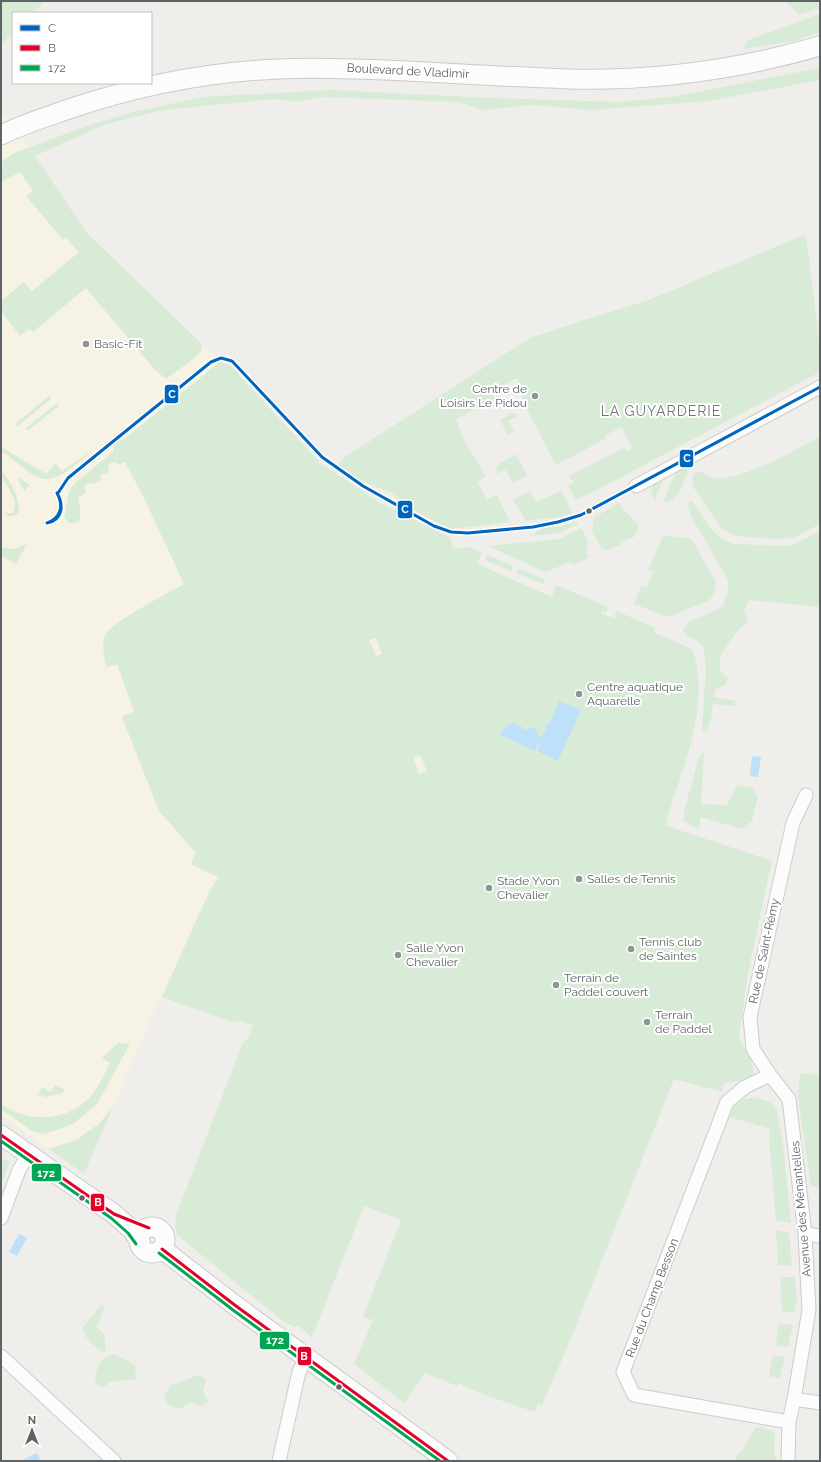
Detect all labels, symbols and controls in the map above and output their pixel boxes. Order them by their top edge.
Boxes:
legend [12,12,152,84]
text: C [48,21,56,35]
text: B [48,41,56,55]
text: 172 [48,61,66,75]
street label: Boulevard de Vladimir [346,61,470,81]
place label: Basic-Fit [94,337,142,351]
marker: Basic-Fit [81,339,91,349]
place label: Centre de Loisirs Le Pidou [440,382,527,410]
line badge: C [164,384,179,404]
text: C [168,388,176,401]
marker: Centre de Loisirs Le Pidou [530,391,540,401]
district label: LA GUYARDERIE [601,403,721,419]
line badge: C [679,449,694,468]
text: C [683,452,691,465]
line badge: C [397,500,413,519]
text: C [401,503,409,516]
unlabelled marker [584,506,594,516]
place label: Centre aquatique Aquarelle [587,680,683,708]
marker: Centre aquatique Aquarelle [574,689,584,699]
place label: Salles de Tennis [587,872,676,886]
place label: Stade Yvon Chevalier [497,874,560,902]
marker: Salles de Tennis [574,874,584,884]
marker: Stade Yvon Chevalier [484,883,494,893]
street label: Rue de Saint-Rémy [746,897,782,1005]
place label: Tennis club de Saintes [639,935,702,963]
place label: Salle Yvon Chevalier [406,941,464,969]
marker: Tennis club de Saintes [626,944,636,954]
marker: Salle Yvon Chevalier [393,950,403,960]
place label: Terrain de Paddel couvert [564,971,648,999]
marker: Terrain de Paddel couvert [551,980,561,990]
place label: Terrain de Paddel [655,1008,712,1036]
marker: Terrain de Paddel [642,1017,652,1027]
street label: Avenue des Ménantelles [788,1140,814,1278]
line badge: 172 [31,1163,62,1182]
text: 172 [37,1167,55,1180]
unlabelled marker [77,1193,87,1203]
line badge: B [90,1193,105,1212]
text: B [94,1196,102,1209]
street label: Rue du Champ Besson [623,1236,681,1360]
line badge: 172 [259,1331,290,1350]
text: 172 [266,1334,284,1347]
line badge: B [297,1346,312,1366]
text: B [300,1350,308,1363]
unlabelled marker [334,1382,344,1392]
north arrow [12,1410,52,1450]
text: N [28,1414,36,1427]

